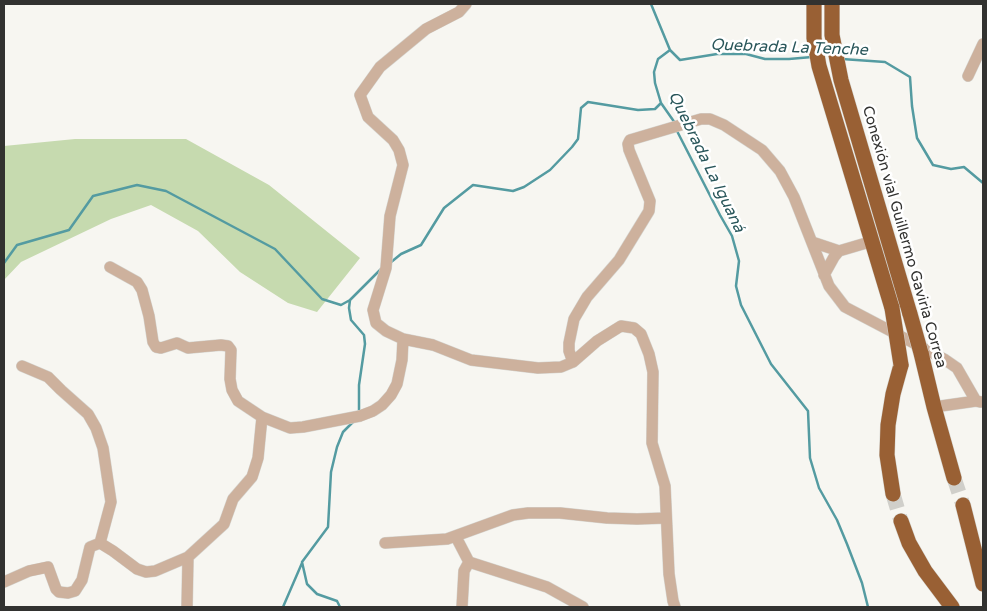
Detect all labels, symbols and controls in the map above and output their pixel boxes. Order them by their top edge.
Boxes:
water label: Quebrada La Tenche [710,36,868,60]
water label: Quebrada La Iguaná [664,88,748,236]
street label: Conexión vial Guillermo Gaviria Correa [858,104,950,370]

